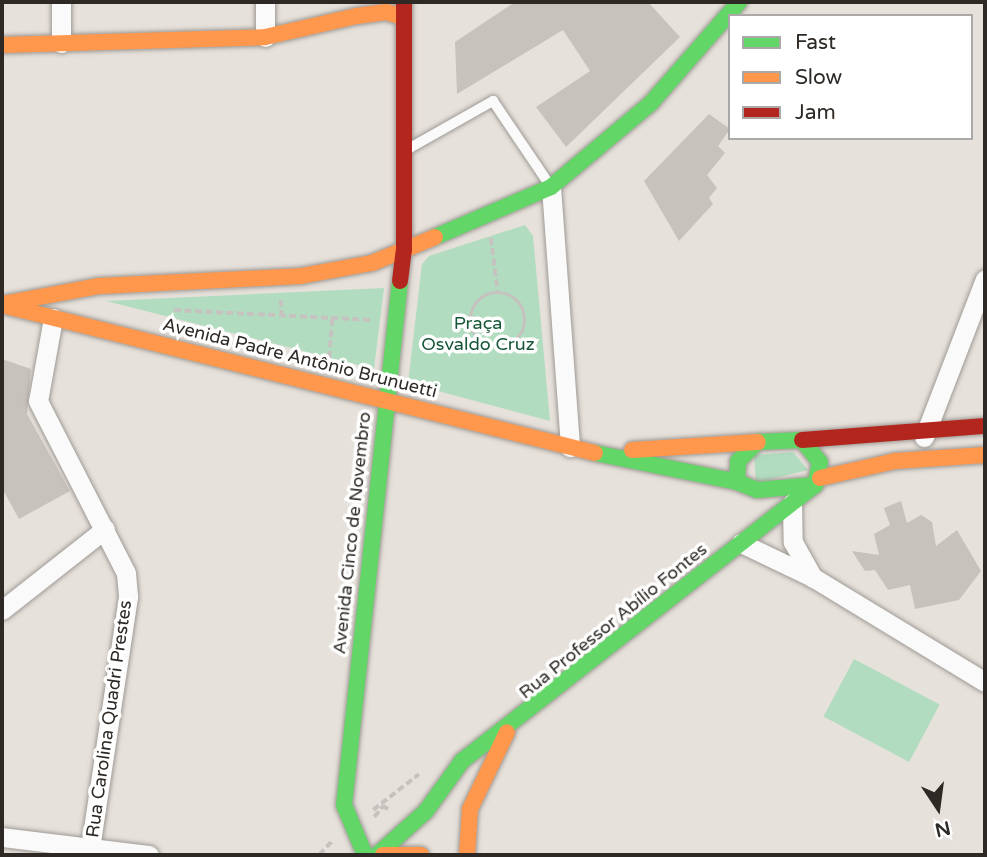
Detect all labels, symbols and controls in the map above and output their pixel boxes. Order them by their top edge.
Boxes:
legend [728,14,973,140]
text: Fast [795,30,836,55]
text: Slow [795,65,842,90]
text: Jam [795,100,836,125]
street label: Avenida Padre Antônio Brunuetti [161,313,439,403]
park label: Praça Osvaldo Cruz [421,313,535,356]
street label: Avenida Cinco de Novembro [329,411,375,655]
street label: Rua Professor Abílio Fontes [515,538,711,704]
street label: Rua Carolina Quadri Prestes [82,599,136,839]
north arrow [903,773,973,843]
text: N [933,816,953,841]

